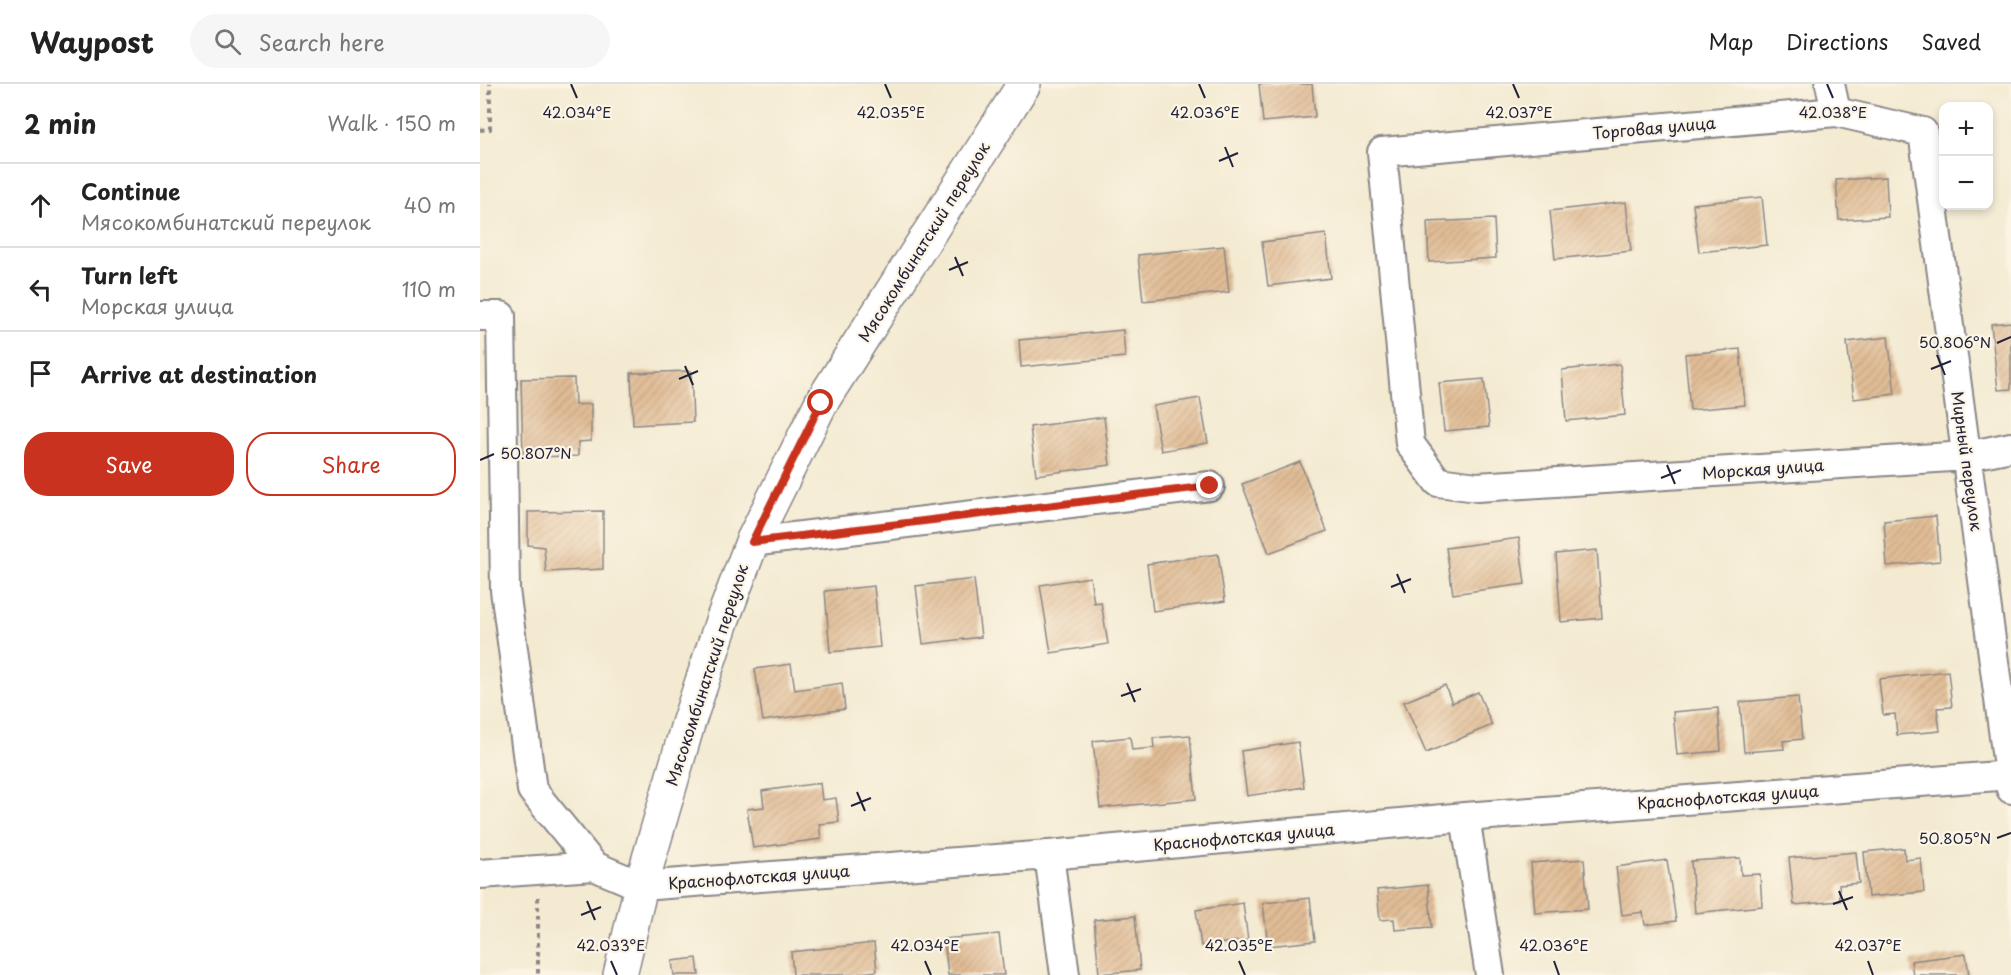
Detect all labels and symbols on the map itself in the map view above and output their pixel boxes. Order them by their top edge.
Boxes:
text: 42.034°E [543,100,611,123]
text: 42.035°E [857,100,925,123]
text: 42.036°E [1170,100,1240,123]
text: 42.037°E [1485,100,1553,123]
text: 42.038°E [1799,100,1867,123]
street label: Торговая улица [1591,110,1716,144]
street label: Мясокомбинатский переулок [852,136,995,346]
text: 50.806°N [1919,330,1991,353]
route start [807,389,833,415]
street label: Мирный переулок [1946,389,1990,533]
text: 50.807°N [500,441,572,464]
street label: Морская улица [1701,452,1825,484]
route end [1196,472,1222,498]
street label: Мясокомбинатский переулок [659,560,753,789]
street label: Краснофлотская улица [1636,778,1819,814]
street label: Краснофлотская улица [1152,816,1335,856]
text: 50.805°N [1919,826,1991,849]
street label: Краснофлотская улица [667,858,850,894]
text: 42.033°E [577,933,645,956]
text: 42.034°E [891,933,959,956]
text: 42.035°E [1205,933,1273,956]
text: 42.036°E [1519,933,1589,956]
text: 42.037°E [1834,933,1902,956]

